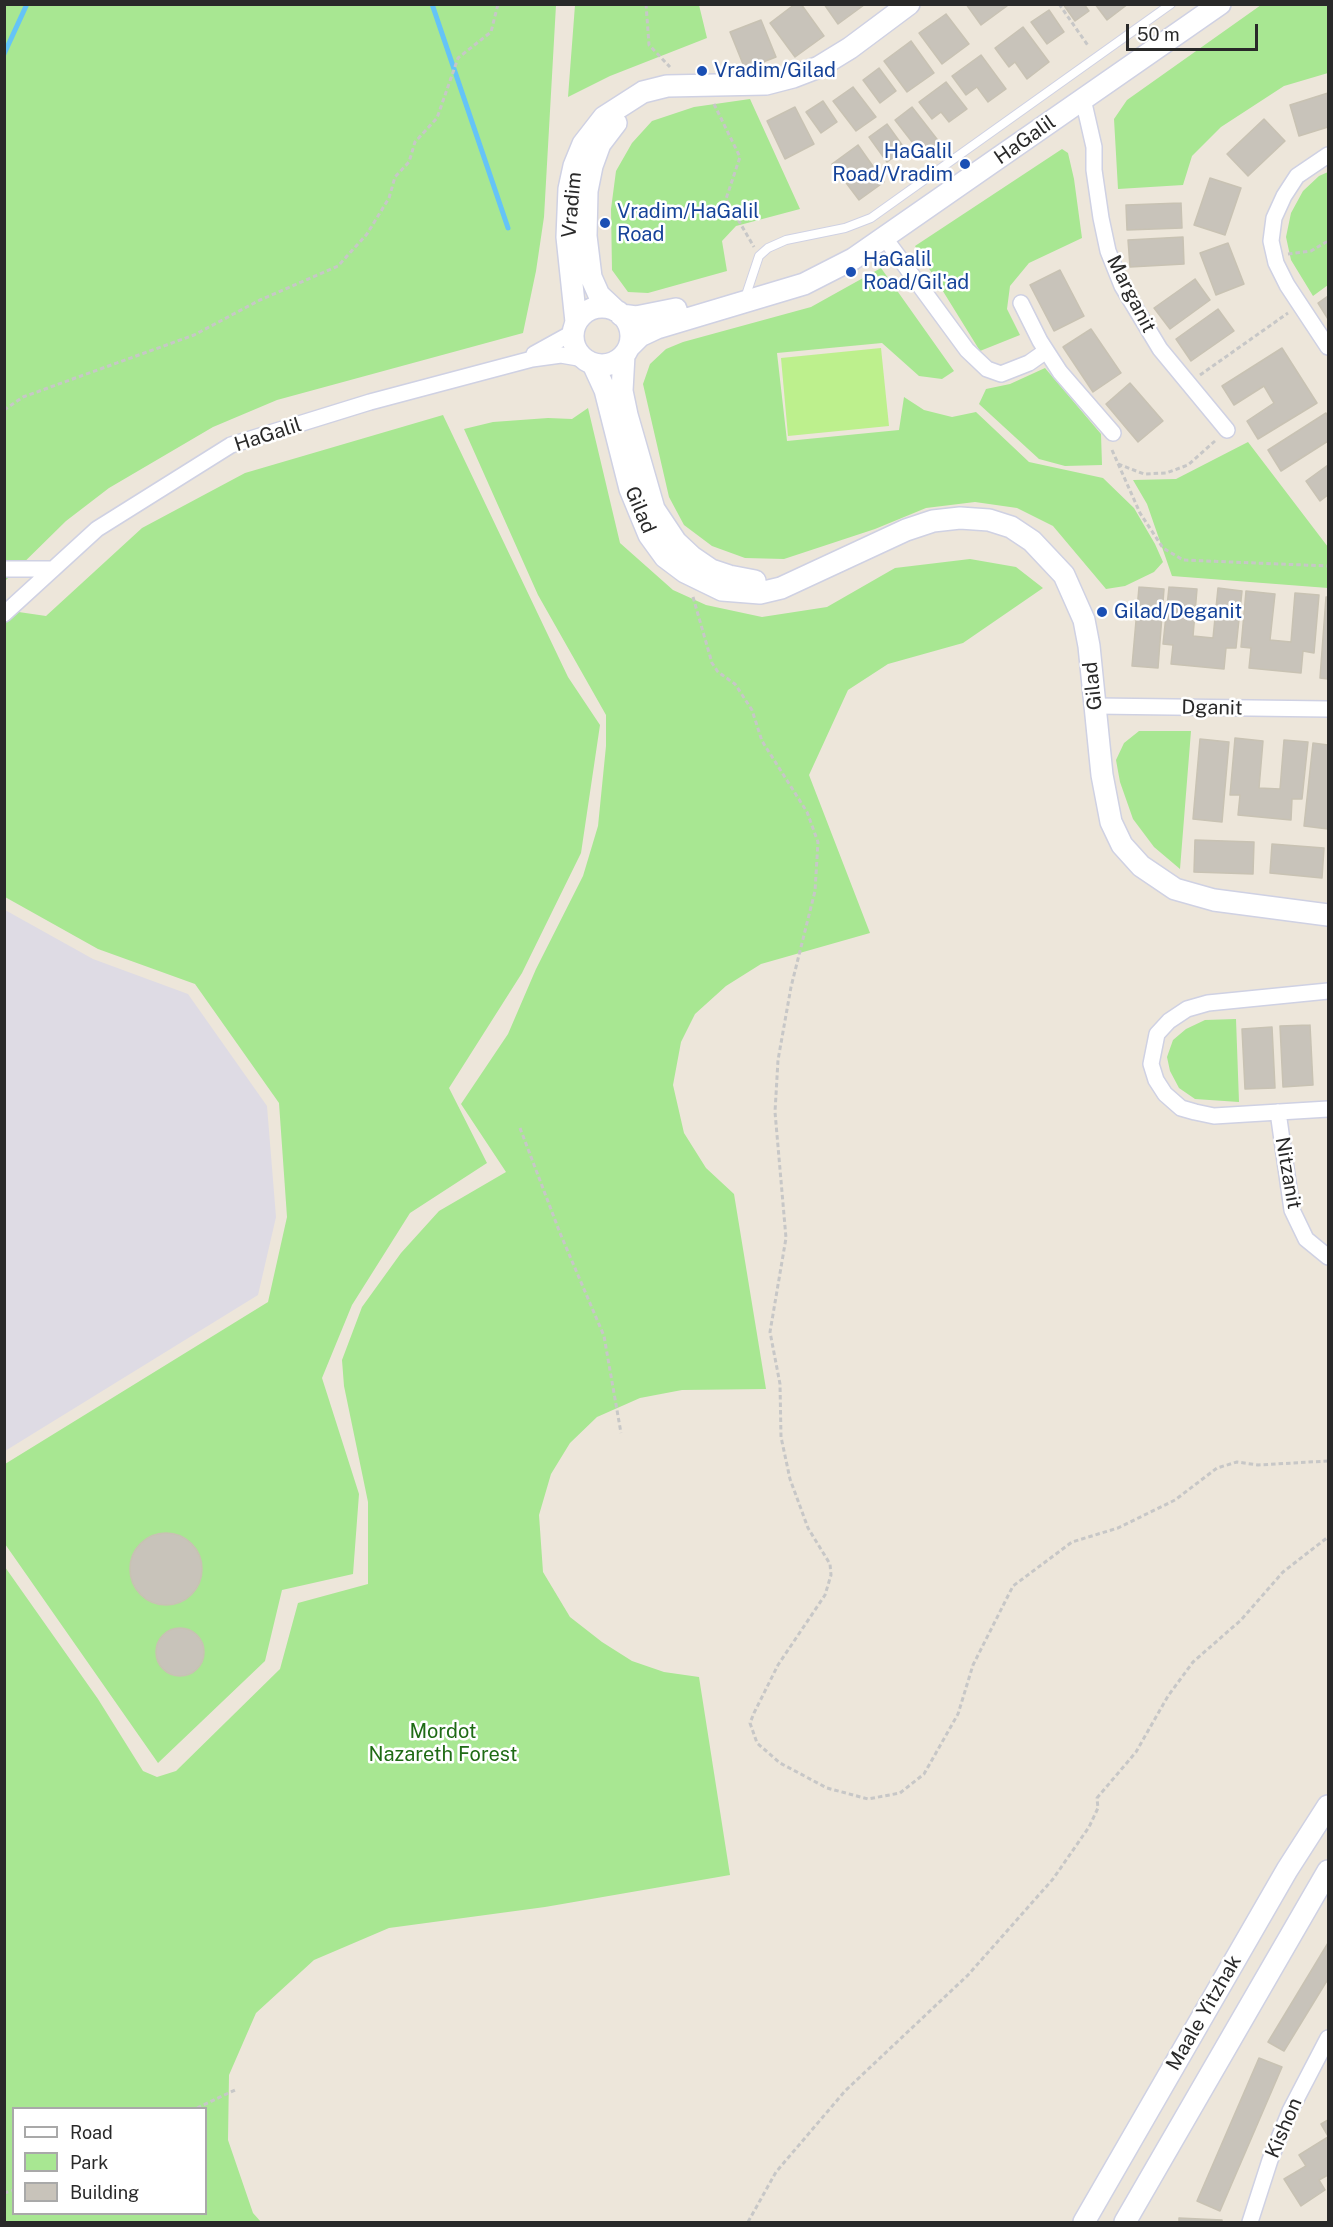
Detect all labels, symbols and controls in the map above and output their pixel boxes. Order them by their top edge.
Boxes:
scale bar [1129,12,1261,50]
text: 50 m [1137,24,1180,45]
place label: Vradim/Gilad [714,59,836,83]
marker: Vradim/Gilad [695,64,709,78]
street label: HaGalil [990,110,1060,170]
place label: HaGalil Road/Vradim [832,140,953,187]
marker: HaGalil Road/Vradim [958,157,972,171]
street label: Vradim [557,171,587,239]
place label: Vradim/HaGalil Road [617,200,759,247]
marker: Vradim/HaGalil Road [598,216,612,230]
place label: HaGalil Road/Gil'ad [863,248,969,295]
street label: Marganit [1101,251,1161,337]
marker: HaGalil Road/Gil'ad [844,265,858,279]
street label: HaGalil [231,413,305,457]
street label: Gilad [619,483,661,537]
place label: Gilad/Deganit [1114,600,1242,624]
marker: Gilad/Deganit [1095,605,1109,619]
street label: Gilad [1079,661,1107,711]
street label: Dganit [1181,695,1243,721]
street label: Nitzanit [1270,1135,1306,1211]
park label: Mordot Nazareth Forest [369,1720,517,1767]
street label: Maale Yitzhak [1161,1951,1247,2075]
street label: Kishon [1261,2094,1307,2162]
legend [12,2107,207,2215]
text: Road [70,2122,113,2143]
text: Park [70,2152,108,2173]
text: Building [70,2182,139,2203]

